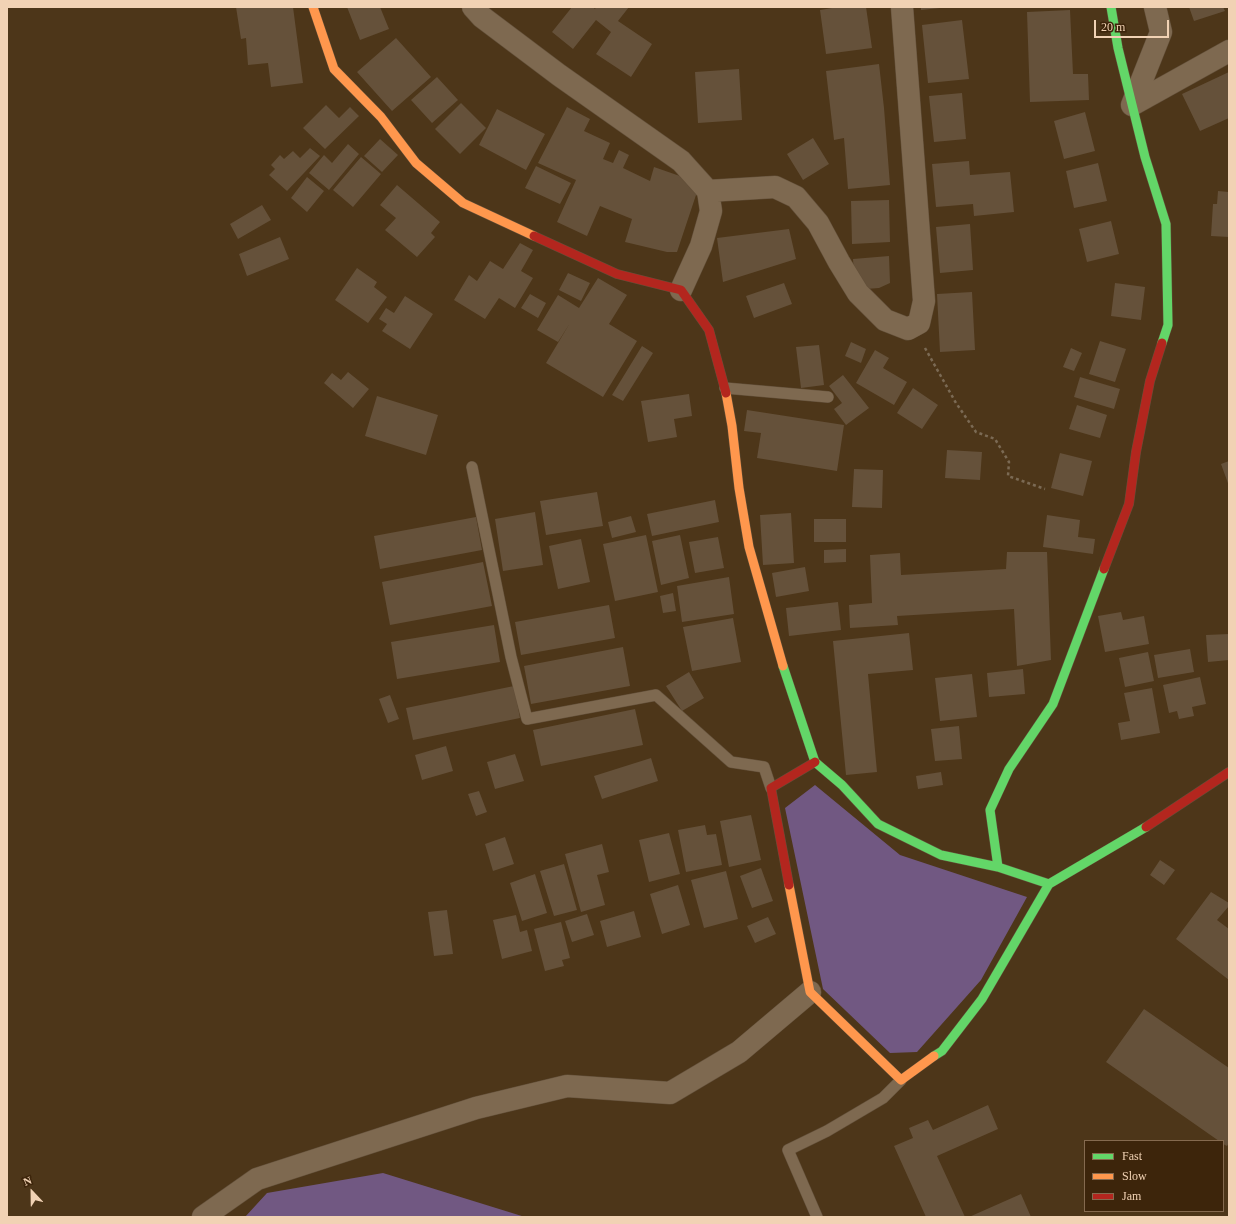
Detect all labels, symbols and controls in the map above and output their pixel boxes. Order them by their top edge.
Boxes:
scale bar [1096,12,1171,38]
text: 20 m [1101,20,1125,34]
legend [1084,1140,1224,1212]
text: Fast [1122,1149,1142,1163]
text: Slow [1122,1169,1147,1183]
north arrow [12,1172,52,1212]
text: N [22,1174,33,1188]
text: Jam [1122,1189,1141,1203]

